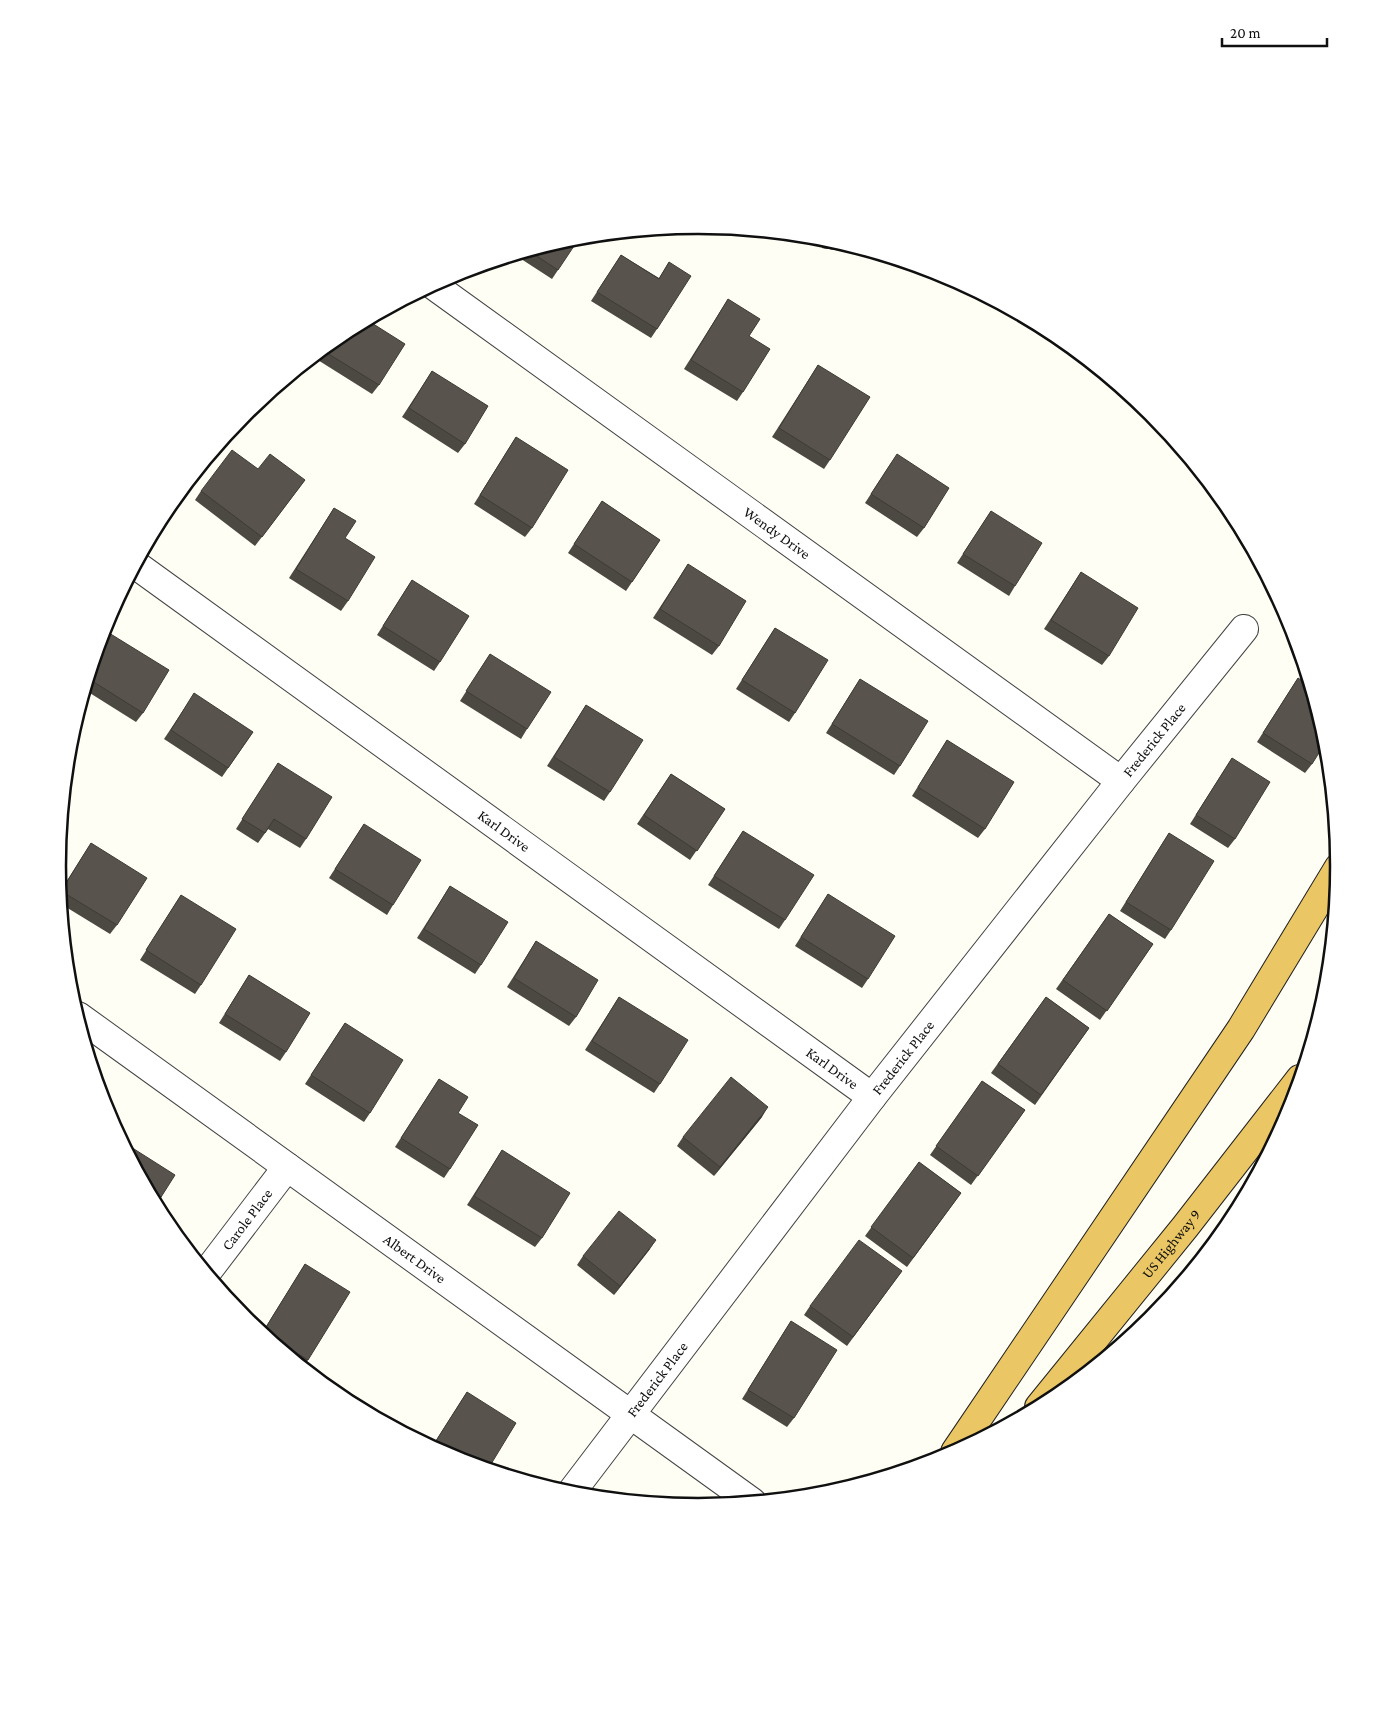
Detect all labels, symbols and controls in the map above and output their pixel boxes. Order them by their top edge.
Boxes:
scale bar [1222,15,1327,47]
text: 20 m [1230,25,1261,41]
street label: Wendy Drive [741,504,814,563]
street label: Frederick Place [1120,700,1189,780]
street label: Karl Drive [475,807,533,855]
street label: Frederick Place [869,1017,937,1098]
street label: Karl Drive [803,1044,862,1093]
street label: Carole Place [219,1185,276,1253]
street label: US Highway 9 [1139,1206,1204,1281]
street label: Albert Drive [380,1231,449,1287]
street label: Frederick Place [624,1338,691,1420]

